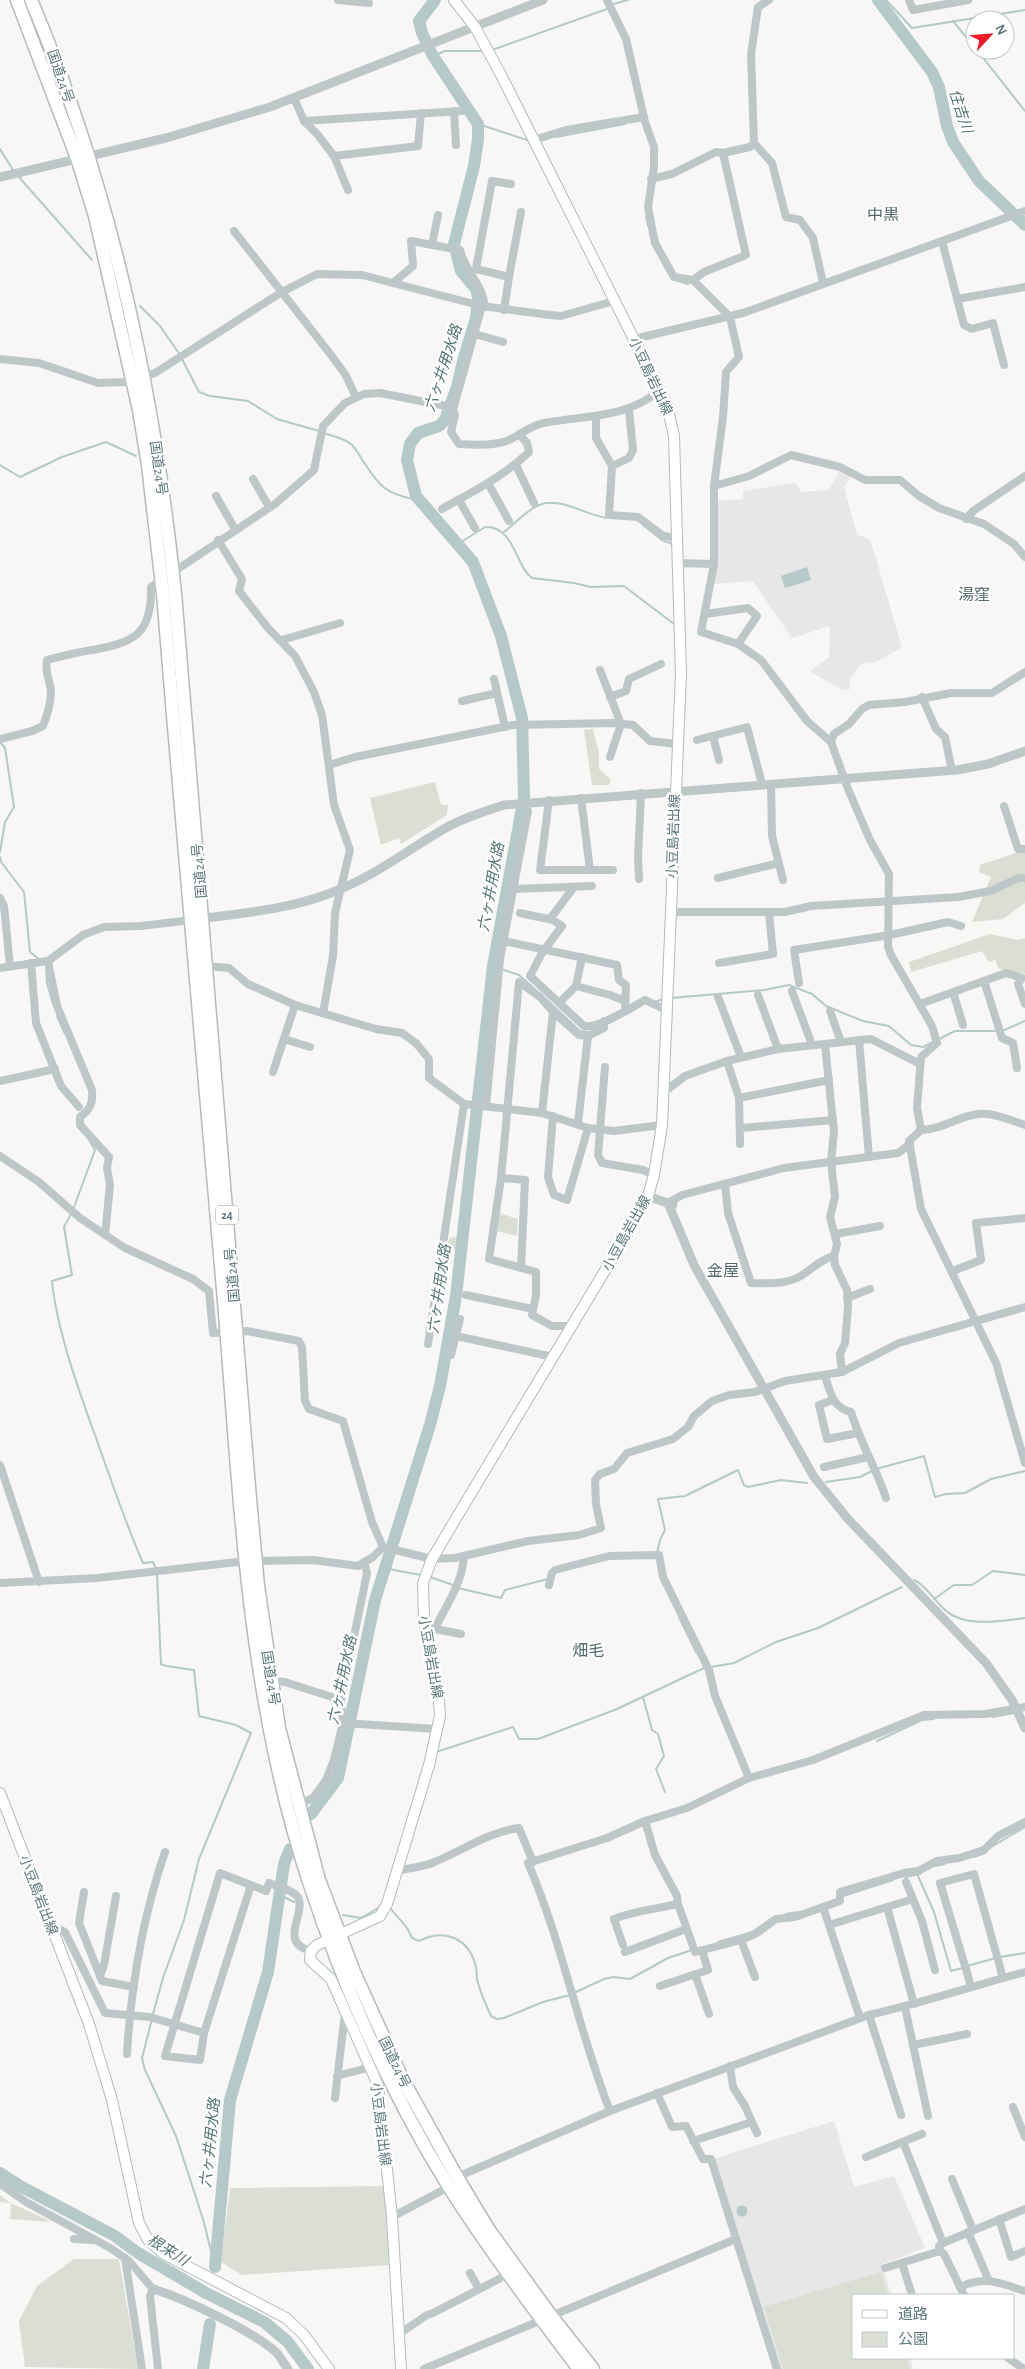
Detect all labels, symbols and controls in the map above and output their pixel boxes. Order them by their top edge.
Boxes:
north arrow [965,10,1015,60]
text: N [992,22,1009,37]
street label: 国道24号 [44,48,77,105]
water label: 住吉川 [946,87,976,137]
district label: 中黒 [867,207,899,223]
water label: 六ヶ井用水路 [421,321,465,413]
street label: 小豆島岩出線 [626,335,675,417]
street label: 国道24号 [147,440,170,496]
district label: 湯窪 [958,586,990,603]
street label: 小豆島岩出線 [665,794,682,878]
water label: 六ヶ井用水路 [475,839,507,933]
street label: 国道24号 [190,843,209,899]
street label: 小豆島岩出線 [600,1193,653,1274]
road number: 24 [216,1206,238,1224]
water label: 六ヶ井用水路 [425,1241,453,1335]
street label: 国道24号 [223,1247,242,1303]
district label: 金屋 [707,1263,739,1279]
street label: 小豆島岩出線 [416,1614,445,1700]
water label: 六ヶ井用水路 [325,1632,360,1726]
district label: 畑毛 [572,1642,604,1659]
street label: 国道24号 [259,1650,282,1706]
street label: 小豆島岩出線 [16,1853,61,1937]
street label: 国道24号 [376,2034,413,2090]
street label: 小豆島岩出線 [368,2081,393,2167]
water label: 六ヶ井用水路 [197,2095,223,2189]
water label: 根来川 [145,2231,193,2270]
legend [852,2294,1015,2359]
text: 道路 [898,2306,928,2322]
text: 公園 [898,2331,928,2347]

